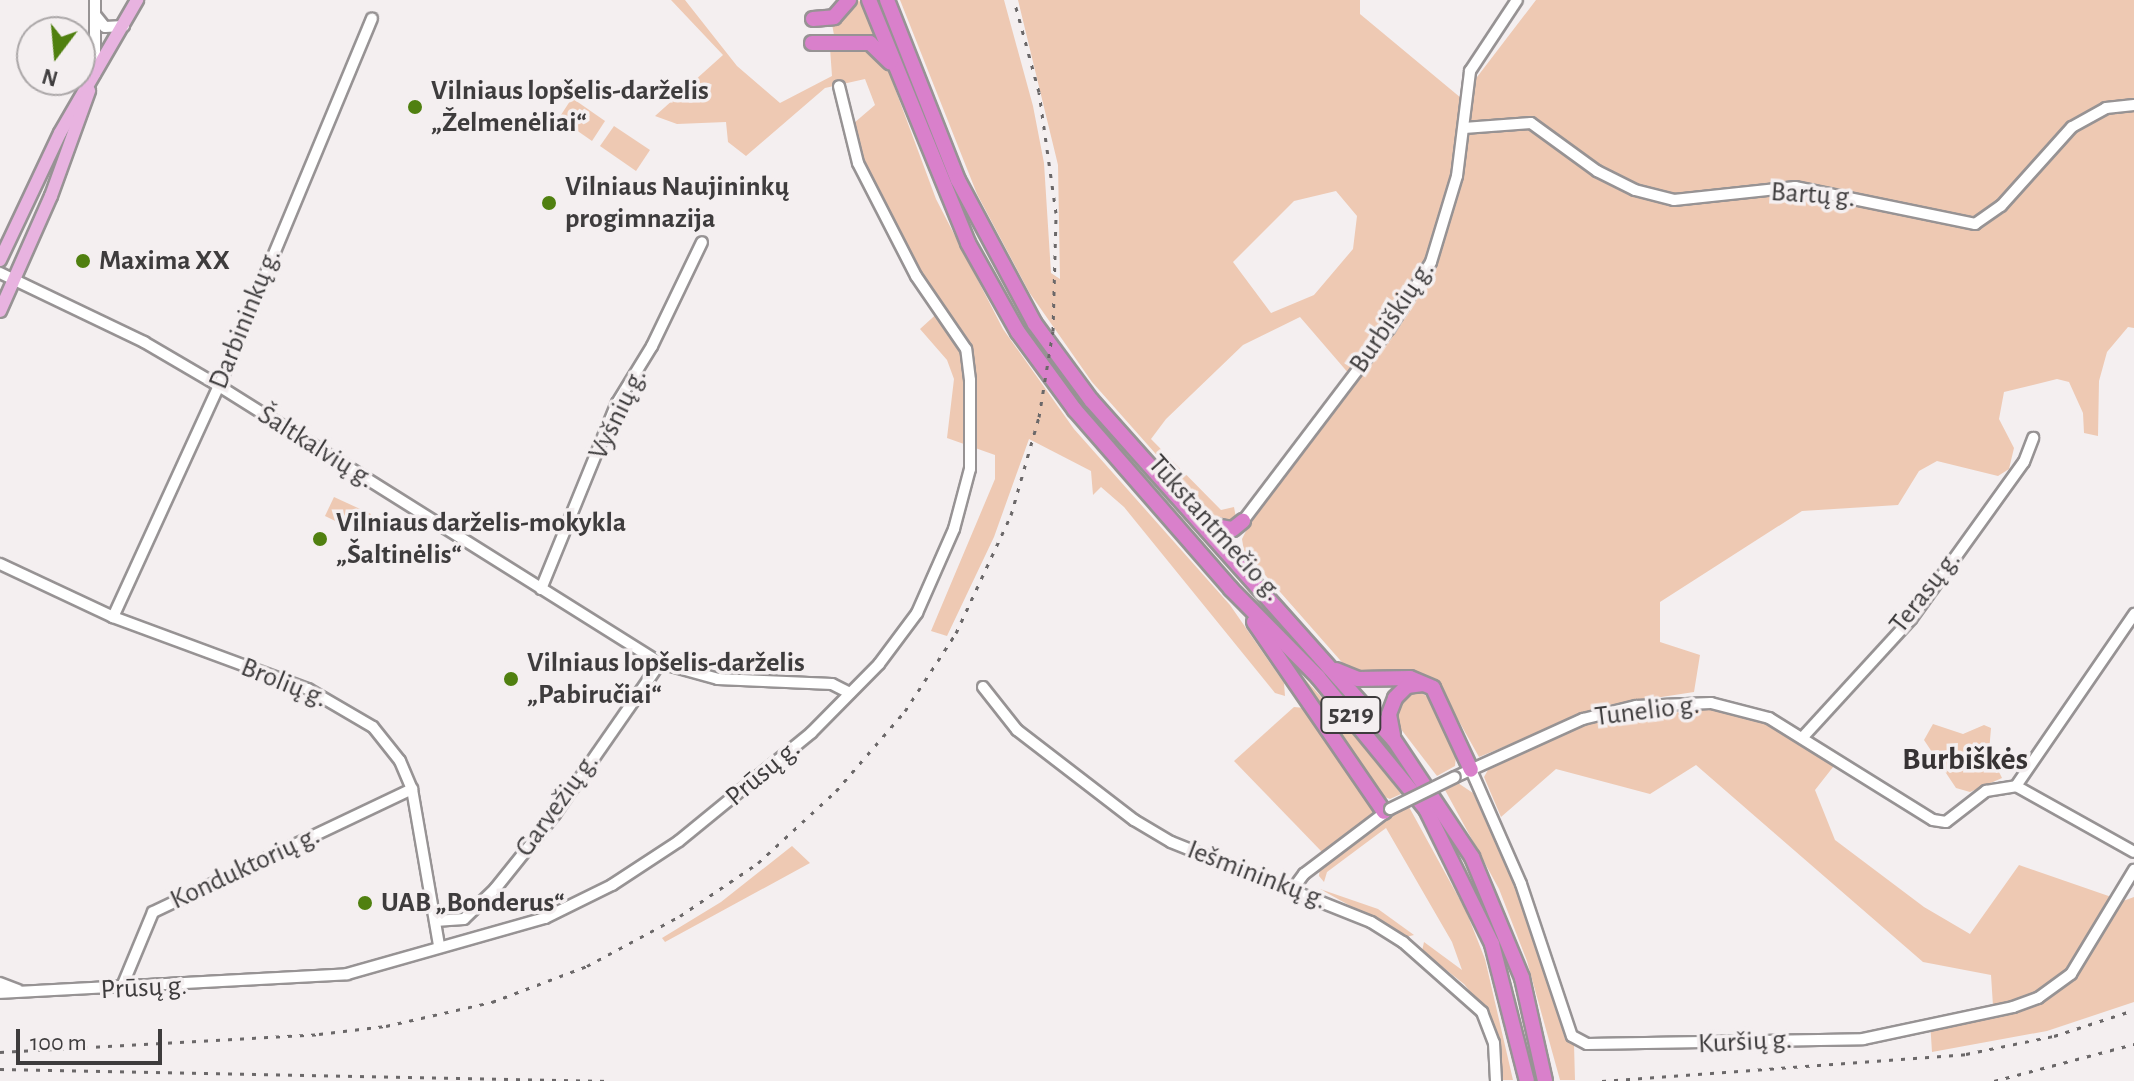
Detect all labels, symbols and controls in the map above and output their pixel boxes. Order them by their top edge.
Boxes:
north arrow [16,16,96,96]
text: N [40,64,60,90]
place label: Vilniaus lopšelis-darželis „Želmenėliai“ [431,74,709,140]
marker: Vilniaus lopšelis-darželis „Želmenėliai“ [406,98,424,116]
place label: Vilniaus Naujininkų progimnazija [565,170,789,236]
street label: Bartų g. [1770,175,1856,215]
marker: Vilniaus Naujininkų progimnazija [540,194,558,212]
place label: Maxima XX [99,244,230,278]
street label: Darbininkų g. [202,244,288,394]
marker: Maxima XX [74,252,92,270]
street label: Burbiškių g. [1342,254,1442,380]
street label: Vyšnių g. [582,363,654,465]
street label: Šaltkalvių g. [252,398,380,496]
street label: Tūkstantmečio g. [1141,448,1289,608]
place label: Vilniaus darželis-mokykla „Šaltinėlis“ [336,506,626,572]
marker: Vilniaus darželis-mokykla „Šaltinėlis“ [311,530,329,548]
street label: Terasų g. [1882,544,1968,640]
place label: Vilniaus lopšelis-darželis „Pabiručiai“ [527,646,805,712]
street label: Brolių g. [236,651,332,715]
marker: Vilniaus lopšelis-darželis „Pabiručiai“ [502,670,520,688]
street label: Tunelio g. [1593,688,1701,734]
road number: 5219 [1319,693,1383,737]
street label: Prūsų g. [719,732,807,814]
district label: Burbiškės [1902,740,2028,778]
street label: Garvežių g. [508,747,606,863]
street label: Konduktorių g. [165,819,325,917]
street label: Iešmininkų g. [1182,833,1332,917]
place label: UAB „Bonderus“ [381,886,565,920]
marker: UAB „Bonderus“ [356,894,374,912]
street label: Prūsų g. [100,969,188,1007]
scale bar [20,1013,166,1063]
street label: Kuršių g. [1697,1023,1793,1061]
text: 100 m [30,1031,87,1055]

